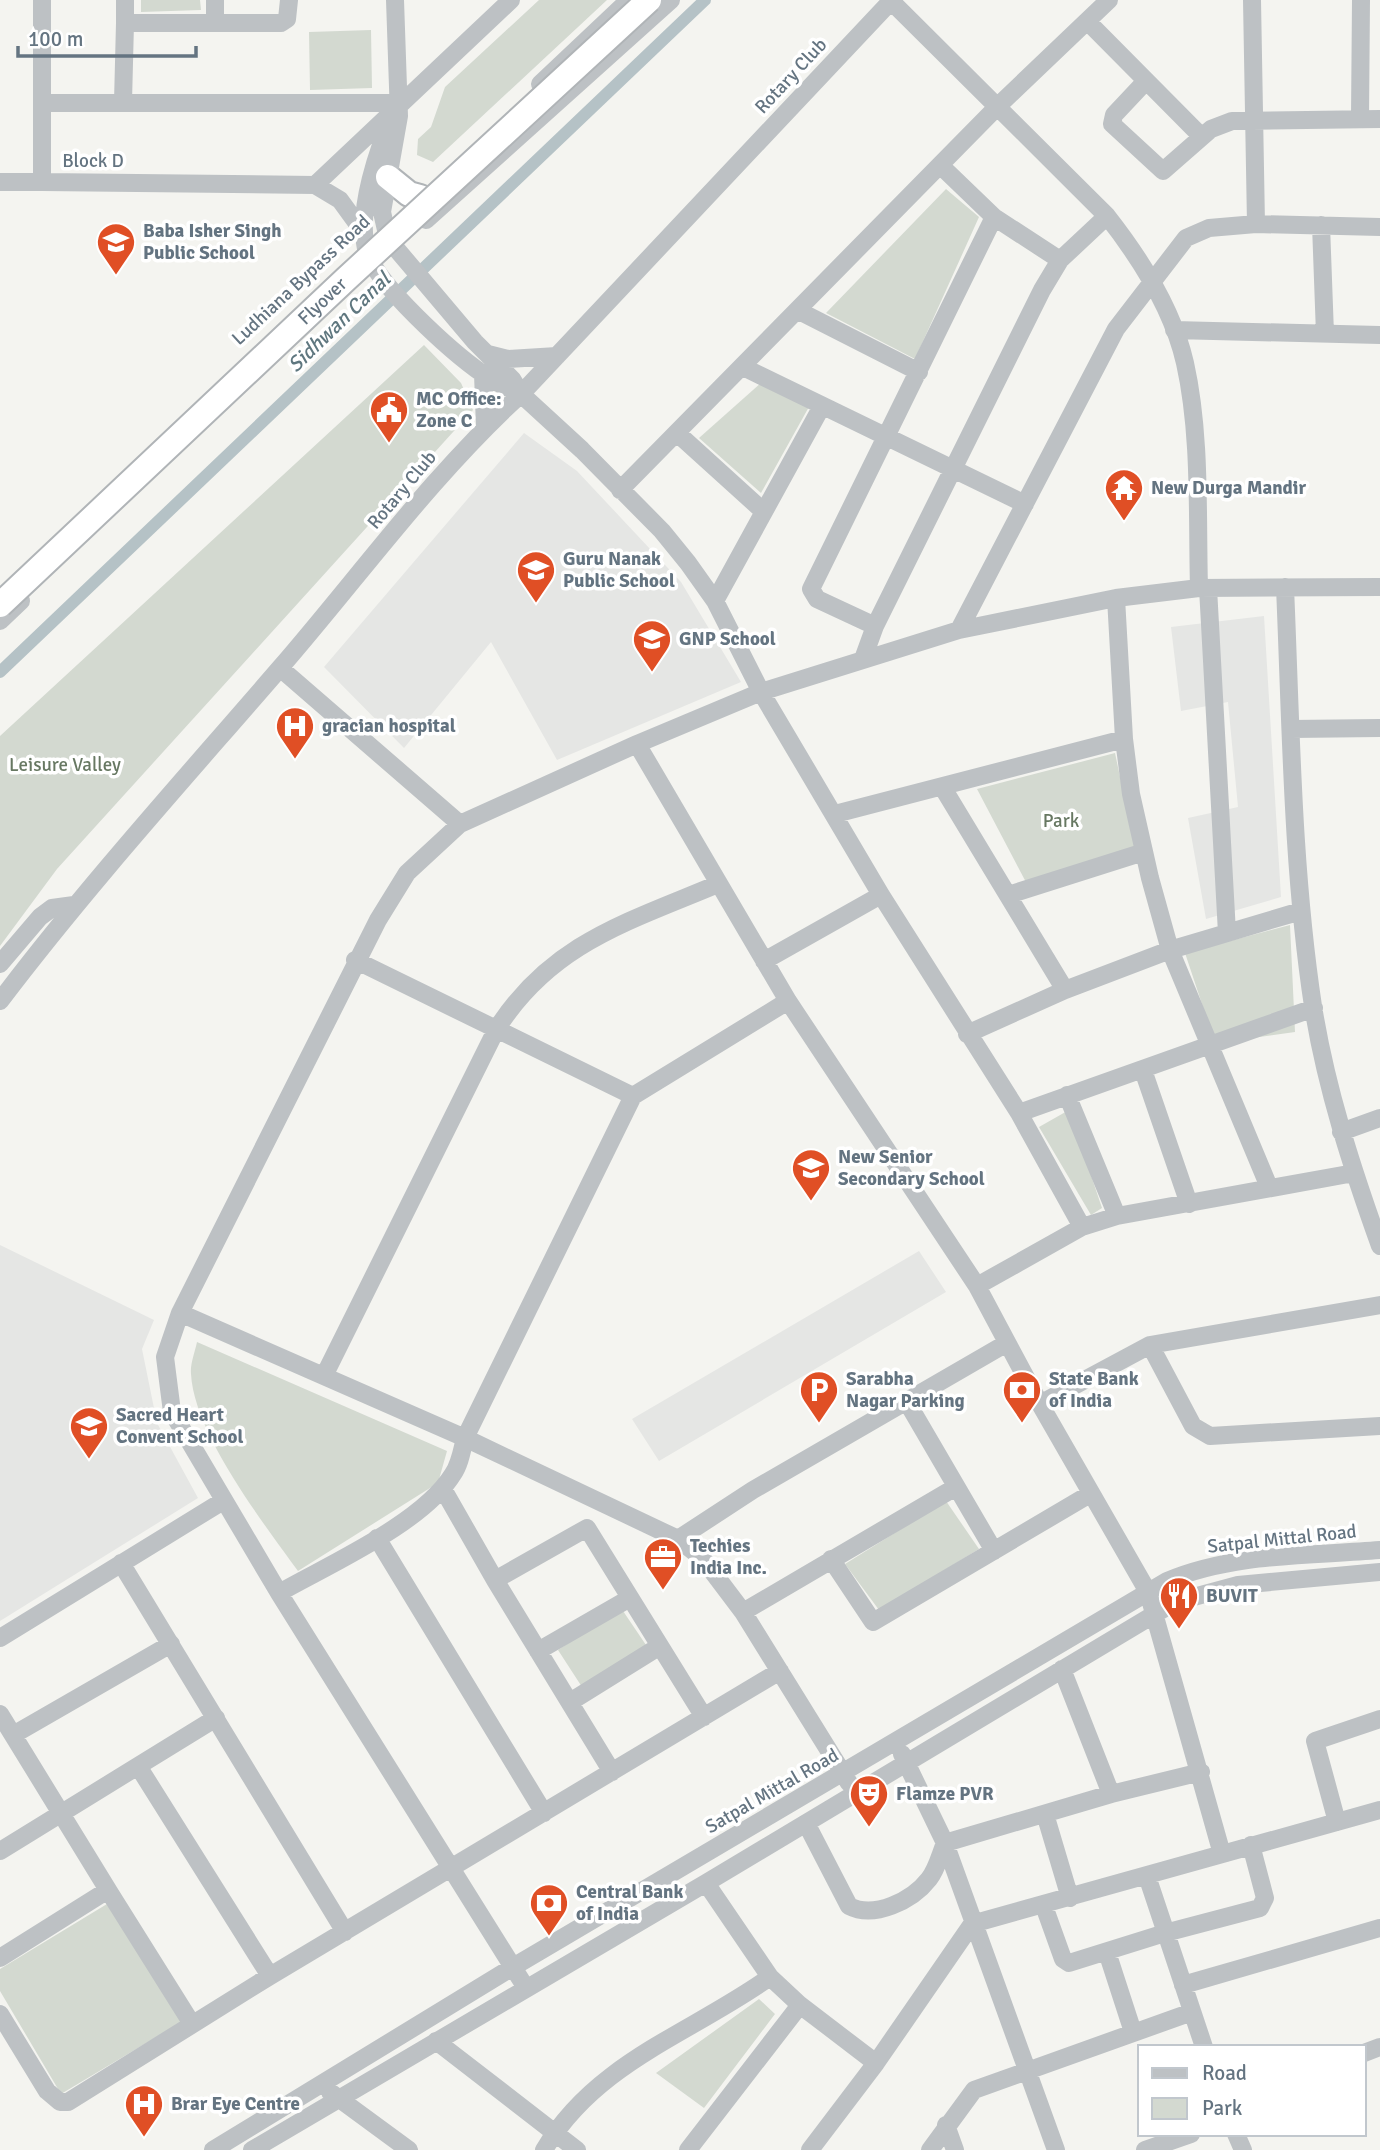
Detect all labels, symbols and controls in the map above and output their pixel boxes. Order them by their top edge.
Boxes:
scale bar [18,14,196,58]
text: 100 m [28,26,83,52]
street label: Rotary Club [750,33,832,119]
street label: Block D [62,149,124,173]
street label: Ludhiana Bypass Road [227,210,375,350]
place label: Baba Isher Singh Public School [143,219,282,265]
school or university icon: Baba Isher Singh Public School [95,221,137,276]
water label: Sidhwan Canal [282,265,397,377]
street label: Flyover [293,272,352,330]
place label: MC Office: Zone C [416,387,502,433]
public building icon: MC Office: Zone C [368,389,410,444]
street label: Rotary Club [362,446,442,534]
temple icon: New Durga Mandir [1103,467,1145,522]
place label: New Durga Mandir [1151,476,1306,500]
place label: Guru Nanak Public School [563,547,675,593]
school or university icon: Guru Nanak Public School [515,549,557,604]
school or university icon: GNP School [631,618,673,673]
place label: GNP School [679,627,776,651]
hospital icon: gracian hospital [274,705,316,760]
place label: gracian hospital [322,714,456,738]
park label: Leisure Valley [9,753,121,777]
park label: Park [1043,809,1080,833]
place label: New Senior Secondary School [838,1145,985,1191]
school or university icon: New Senior Secondary School [790,1147,832,1202]
place label: Sarabha Nagar Parking [846,1367,965,1413]
place label: State Bank of India [1049,1367,1139,1413]
parking icon: Sarabha Nagar Parking [798,1369,840,1424]
bank icon: State Bank of India [1001,1369,1043,1424]
place label: Sacred Heart Convent School [116,1403,243,1449]
school or university icon: Sacred Heart Convent School [68,1405,110,1460]
street label: Satpal Mittal Road [1206,1519,1358,1559]
place label: Techies India Inc. [690,1534,767,1580]
office icon: Techies India Inc. [642,1536,684,1591]
restaurant icon: BUVIT [1158,1575,1200,1630]
place label: BUVIT [1206,1584,1258,1608]
street label: Satpal Mittal Road [701,1743,843,1839]
theatre icon: Flamze PVR [848,1773,890,1828]
place label: Flamze PVR [896,1782,994,1806]
place label: Central Bank of India [576,1880,683,1926]
bank icon: Central Bank of India [528,1882,570,1937]
legend [1138,2045,1366,2136]
text: Road [1202,2060,1247,2086]
hospital icon: Brar Eye Centre [123,2083,165,2138]
place label: Brar Eye Centre [171,2092,300,2116]
text: Park [1202,2095,1243,2121]

